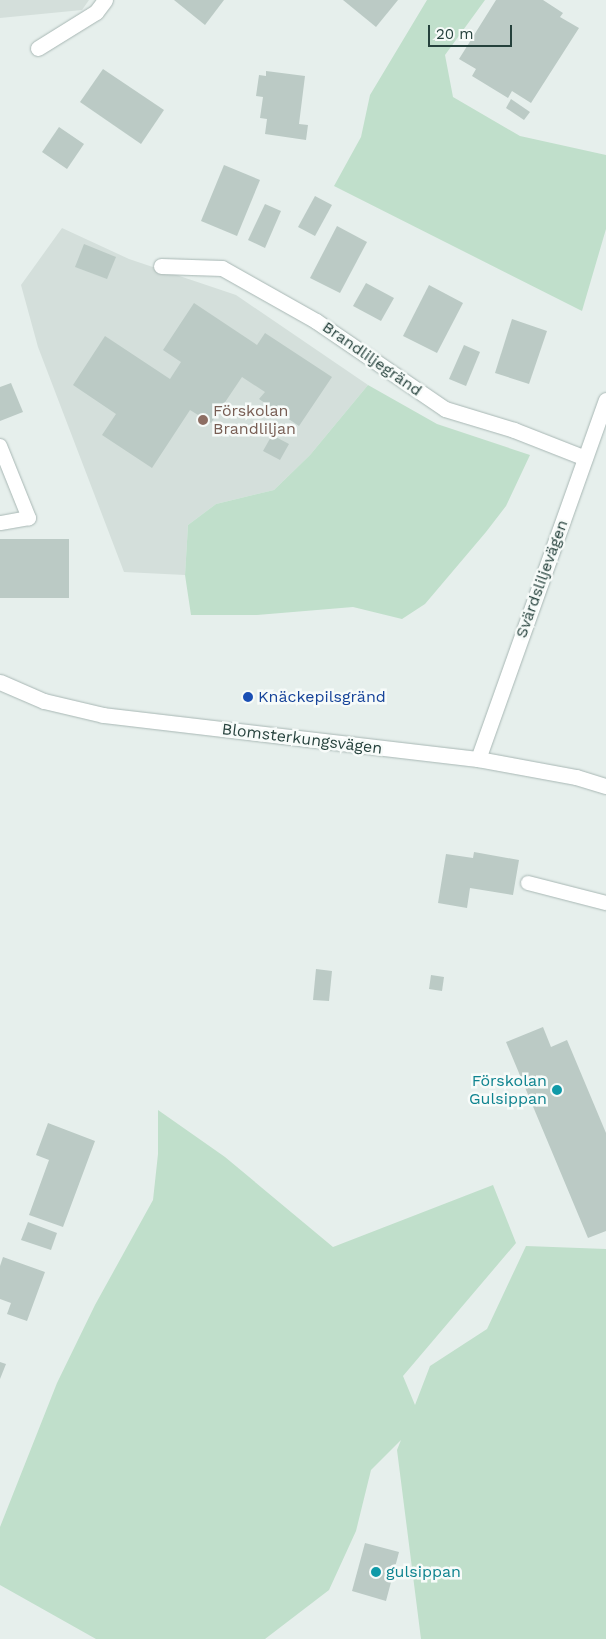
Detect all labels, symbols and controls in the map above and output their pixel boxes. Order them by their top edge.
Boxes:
scale bar [431,15,515,47]
text: 20 m [436,25,474,43]
street label: Brandliljegränd [319,318,425,400]
place label: Förskolan Brandliljan [213,401,296,439]
marker: Förskolan Brandliljan [197,414,209,426]
street label: Svärdsliljevägen [512,517,572,641]
place label: Knäckepilsgränd [258,687,386,707]
marker: Knäckepilsgränd [242,691,254,703]
street label: Blomsterkungsvägen [221,720,383,758]
place label: Förskolan Gulsippan [469,1071,547,1109]
marker: Förskolan Gulsippan [551,1084,563,1096]
place label: gulsippan [386,1562,461,1582]
marker: gulsippan [370,1566,382,1578]

